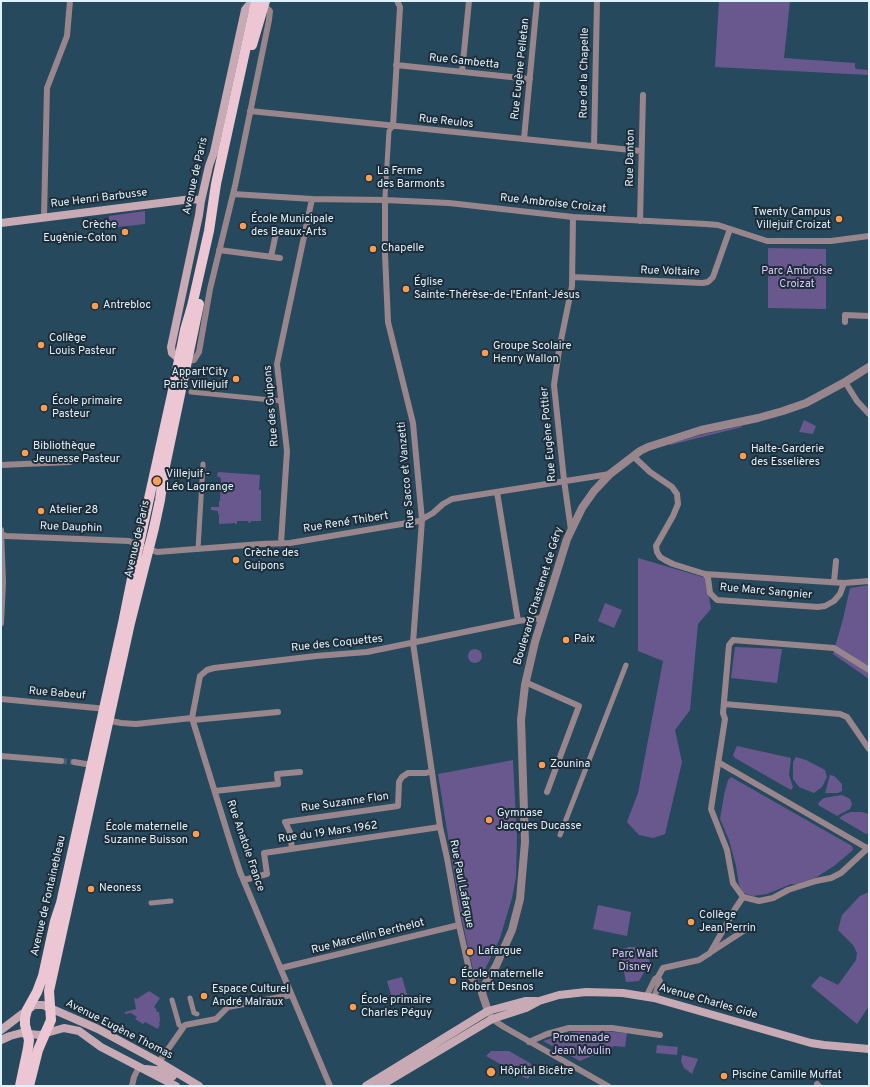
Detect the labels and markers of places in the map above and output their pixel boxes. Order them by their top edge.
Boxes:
place label: La Ferme des Barmonts [377,165,445,191]
marker: La Ferme des Barmonts [364,173,374,183]
place label: Twenty Campus Villejuif Croizat [753,206,831,232]
place label: École Municipale des Beaux-Arts [251,213,334,239]
marker: Twenty Campus Villejuif Croizat [834,214,844,224]
place label: Crèche Eugènie-Coton [43,219,117,245]
marker: École Municipale des Beaux-Arts [238,221,248,231]
marker: Crèche Eugènie-Coton [120,227,130,237]
place label: Chapelle [381,242,424,256]
marker: Chapelle [368,244,378,254]
place label: Église Sainte-Thérèse-de-l'Enfant-Jésus [414,276,580,302]
marker: Église Sainte-Thérèse-de-l'Enfant-Jésus [401,284,411,294]
place label: Antrebloc [103,299,151,313]
marker: Antrebloc [90,301,100,311]
place label: Collège Louis Pasteur [49,332,116,358]
marker: Collège Louis Pasteur [36,340,46,350]
place label: Groupe Scolaire Henry Wallon [493,340,571,366]
marker: Groupe Scolaire Henry Wallon [480,348,490,358]
place label: Appart'City Paris Villejuif [164,366,228,392]
marker: Appart'City Paris Villejuif [231,374,241,384]
place label: École primaire Pasteur [52,395,122,421]
marker: École primaire Pasteur [39,403,49,413]
place label: Bibliothèque Jeunesse Pasteur [33,440,120,466]
place label: Halte-Garderie des Esselières [751,443,824,469]
marker: Bibliothèque Jeunesse Pasteur [20,448,30,458]
marker: Halte-Garderie des Esselières [738,451,748,461]
place label: Villejuif - Léo Lagrange [166,468,234,494]
marker: Villejuif - Léo Lagrange [151,475,163,487]
place label: Atelier 28 [49,504,98,518]
marker: Atelier 28 [36,506,46,516]
place label: Crèche des Guipons [244,547,299,573]
marker: Crèche des Guipons [231,555,241,565]
place label: Paix [574,633,595,647]
marker: Paix [561,635,571,645]
place label: Zounina [550,758,590,772]
marker: Zounina [537,760,547,770]
place label: Gymnase Jacques Ducasse [497,807,581,833]
marker: Gymnase Jacques Ducasse [484,815,494,825]
place label: École maternelle Suzanne Buisson [104,821,188,847]
marker: École maternelle Suzanne Buisson [191,829,201,839]
place label: Neoness [99,882,141,896]
marker: Neoness [86,884,96,894]
place label: Collège Jean Perrin [699,909,756,935]
marker: Collège Jean Perrin [686,917,696,927]
place label: Lafargue [478,945,522,959]
marker: Lafargue [465,947,475,957]
place label: École maternelle Robert Desnos [461,968,544,994]
marker: École maternelle Robert Desnos [448,976,458,986]
place label: Espace Culturel André Malraux [212,983,289,1009]
marker: Espace Culturel André Malraux [199,991,209,1001]
place label: École primaire Charles Péguy [361,994,432,1020]
marker: École primaire Charles Péguy [348,1002,358,1012]
place label: Hôpital Bicêtre [500,1065,573,1079]
marker: Hôpital Bicêtre [485,1066,497,1078]
place label: Piscine Camille Muffat [732,1069,842,1083]
marker: Piscine Camille Muffat [719,1071,729,1081]

